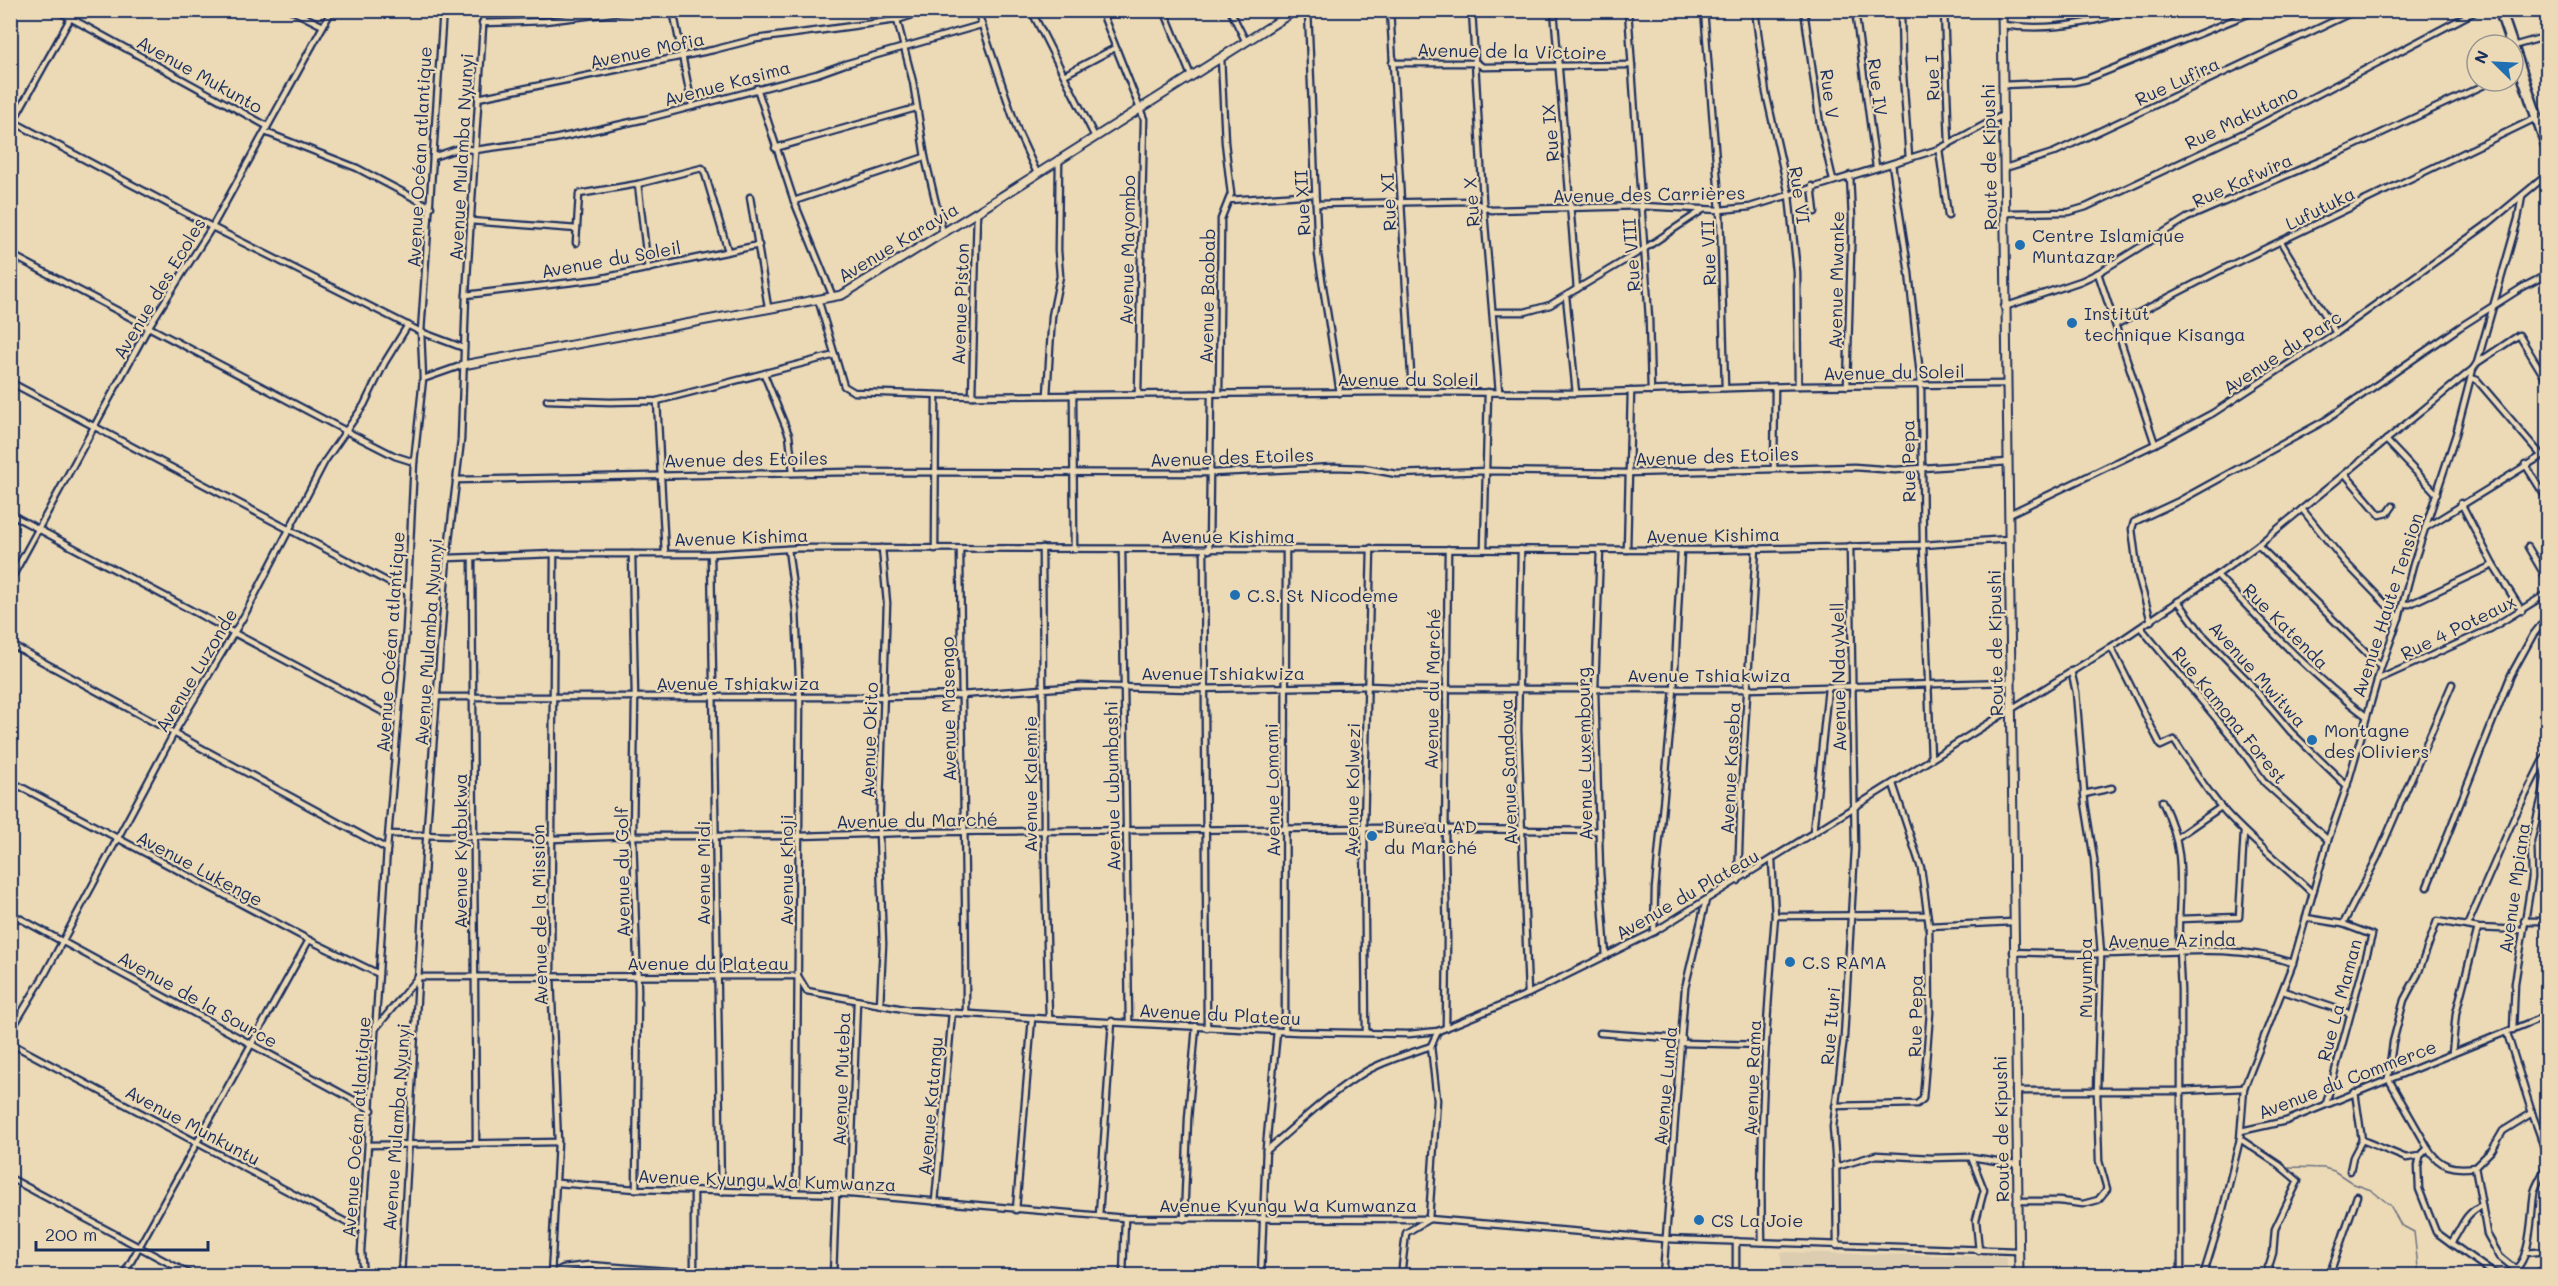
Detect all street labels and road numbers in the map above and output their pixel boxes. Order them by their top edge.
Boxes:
street label: Avenue Mofia [587,26,707,74]
street label: Avenue Mukunto [133,30,267,119]
street label: Avenue de la Victoire [1417,37,1607,65]
street label: Avenue Océan atlantique [401,46,437,268]
street label: Rue Lufira [2131,51,2223,111]
street label: Avenue Mulamba Nyunyi [444,52,478,262]
street label: Rue I [1919,54,1945,101]
street label: Avenue Kasima [661,55,793,111]
street label: Rue IV [1863,57,1893,117]
street label: Rue V [1815,68,1845,120]
street label: Rue Makutano [2180,79,2302,155]
street label: Route de Kipushi [1976,83,2002,231]
street label: Rue IX [1536,103,1564,163]
street label: Rue Kafwira [2188,147,2296,213]
street label: Rue VI [1784,165,1816,225]
street label: Rue XII [1288,169,1316,237]
street label: Rue XI [1374,172,1402,232]
street label: Avenue Mayombo [1114,174,1140,325]
street label: Rue X [1457,176,1485,228]
street label: Avenue des Carrières [1552,180,1746,208]
street label: Lufutuka [2281,181,2359,235]
street label: Avenue Karavia [833,197,963,287]
street label: Avenue Mwanke [1823,211,1849,349]
street label: Avenue des Ecoles [107,213,211,363]
street label: Rue VIII [1616,217,1646,293]
street label: Rue VII [1695,220,1721,286]
street label: Avenue Baobab [1194,228,1220,364]
street label: Avenue du Soleil [539,235,683,283]
street label: Avenue Piston [946,243,974,365]
street label: Avenue du Parc [2218,305,2346,399]
street label: Avenue du Soleil [1823,359,1965,385]
street label: Avenue du Soleil [1337,367,1479,391]
street label: Rue Pepa [1895,419,1921,503]
street label: Avenue des Etoiles [1635,441,1799,471]
street label: Avenue des Etoiles [1150,442,1314,472]
street label: Avenue des Etoiles [664,446,828,472]
street label: Avenue Haute Tension [2346,510,2428,700]
street label: Avenue Kishima [1646,522,1780,548]
street label: Avenue Kishima [673,523,809,551]
street label: Avenue Kishima [1161,524,1295,548]
street label: Avenue Océan atlantique [370,531,410,753]
street label: Avenue Mulamba Nyunyi [409,537,447,747]
street label: Route de Kipushi [1982,569,2008,717]
street label: Rue Katenda [2238,578,2334,674]
street label: Rue 4 Poteaux [2396,589,2520,665]
street label: Avenue NdayWell [1825,602,1851,752]
street label: Avenue Luzonde [150,604,242,736]
street label: Avenue du Marché [1419,608,1445,770]
street label: Avenue Mwitwa [2204,616,2312,732]
street label: Avenue Masengo [935,636,961,781]
street label: Rue Kamona Forest [2167,641,2293,789]
street label: Avenue Tshiakwiza [1141,661,1305,685]
street label: Avenue Tshiakwiza [1627,663,1791,687]
street label: Avenue Luxembourg [1570,667,1598,841]
street label: Avenue Tshiakwiza [656,671,820,695]
street label: Avenue Okito [855,681,883,798]
street label: Avenue Sandowa [1493,698,1523,846]
street label: Avenue Lubumbashi [1099,701,1125,871]
street label: Avenue Kaseba [1715,701,1745,835]
street label: Avenue Kalemie [1018,716,1042,852]
street label: Avenue Kolwezi [1339,722,1365,858]
street label: Avenue Lomami [1259,723,1285,857]
street label: Avenue Kyabukwa [448,773,472,929]
street label: Avenue du Golf [609,806,635,937]
street label: Avenue du Marché [836,807,998,833]
street label: Avenue Khoji [774,814,798,926]
street label: Avenue Midi [691,821,715,925]
street label: Avenue Mpiana [2493,821,2535,955]
street label: Avenue de la Mission [525,824,553,1006]
street label: Avenue Lukenge [133,825,267,911]
street label: Avenue du Plateau [1611,843,1763,945]
street label: Avenue Azinda [2107,927,2237,953]
street label: Rue La Maman [2311,936,2367,1064]
street label: Muyumba [2073,938,2097,1018]
street label: Avenue de la Source [114,945,282,1053]
street label: Avenue du Plateau [627,951,789,975]
street label: Rue Pepa [1902,974,1928,1058]
street label: Rue Ituri [1815,986,1845,1066]
street label: Avenue du Plateau [1139,998,1301,1030]
street label: Avenue Muteba [827,1012,855,1146]
street label: Avenue Océan atlantique [336,1016,376,1238]
street label: Avenue Rama [1738,1019,1766,1137]
street label: Avenue Mulamba Nyunyi [377,1022,415,1232]
street label: Avenue Lunda [1648,1025,1682,1147]
street label: Avenue du Commerce [2254,1034,2440,1124]
street label: Avenue Katangu [912,1035,948,1177]
street label: Route de Kipushi [1988,1055,2014,1203]
street label: Avenue Munkuntu [121,1079,265,1171]
street label: Avenue Kyungu Wa Kumwanza [637,1163,897,1197]
street label: Avenue Kyungu Wa Kumwanza [1159,1193,1417,1217]

